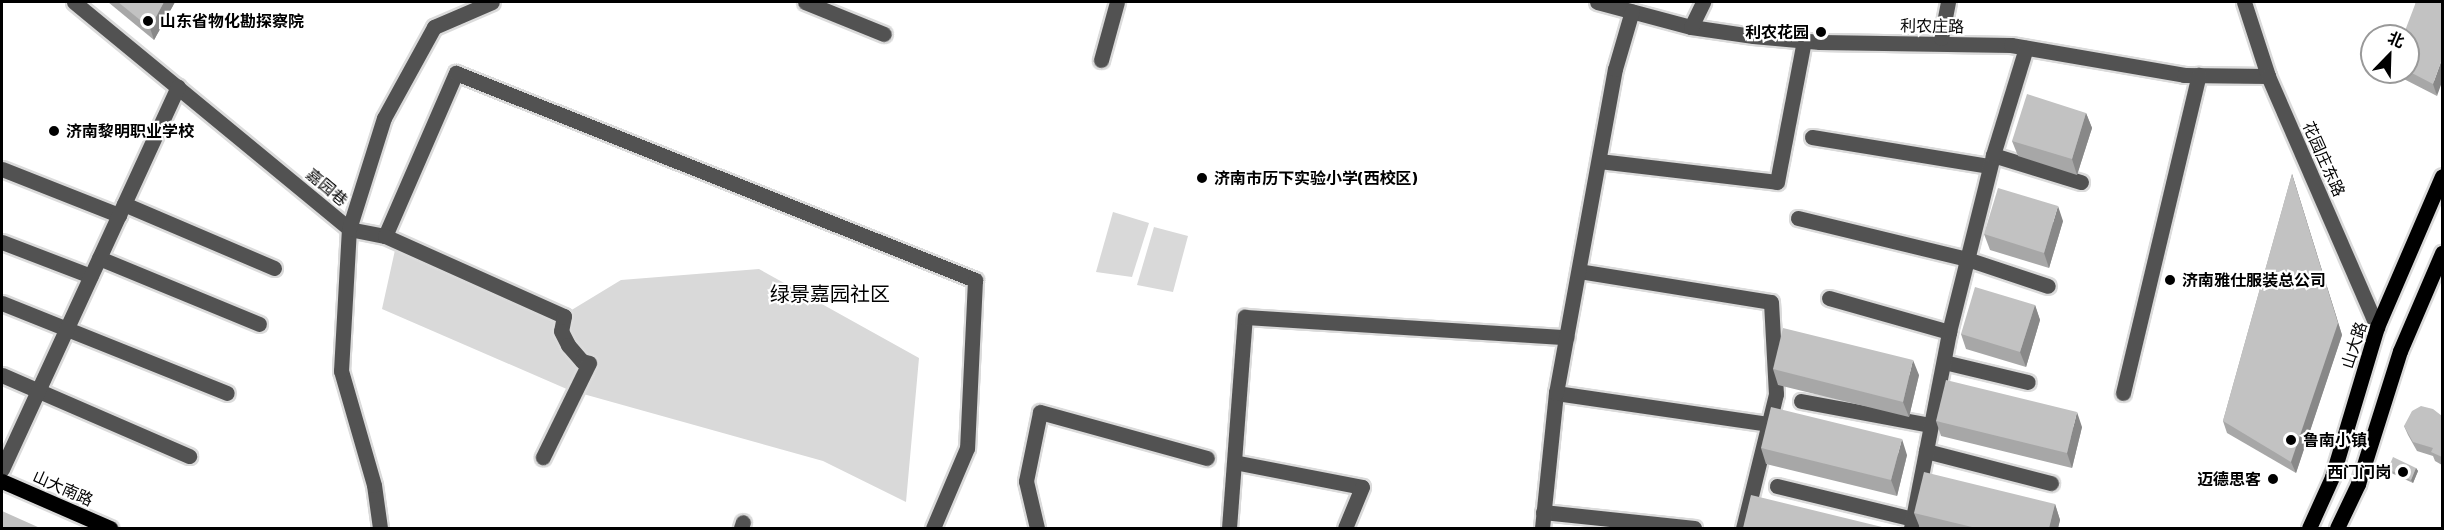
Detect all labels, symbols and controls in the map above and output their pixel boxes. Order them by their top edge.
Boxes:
place label: 山东省物化勘探察院 [160,11,304,31]
marker: 山东省物化勘探察院 [141,14,155,28]
street label: 利农庄路 [1900,16,1964,36]
place label: 利农花园 [1745,22,1809,42]
north arrow [2360,24,2420,84]
marker: 利农花园 [1814,25,1828,39]
text: 北 [2385,27,2408,51]
street label: 花园庄东路 [2299,119,2349,199]
place label: 济南黎明职业学校 [66,121,194,141]
marker: 济南黎明职业学校 [47,124,61,138]
street label: 嘉园巷 [302,164,352,210]
place label: 济南市历下实验小学(西校区) [1214,168,1417,188]
marker: 济南市历下实验小学(西校区) [1195,171,1209,185]
place label: 济南雅仕服装总公司 [2182,270,2326,290]
marker: 济南雅仕服装总公司 [2163,273,2177,287]
district label: 绿景嘉园社区 [770,281,890,305]
street label: 山大路 [2337,319,2371,371]
place label: 鲁南小镇 [2303,430,2367,450]
marker: 鲁南小镇 [2284,433,2298,447]
place label: 西门门岗 [2327,462,2391,482]
marker: 西门门岗 [2396,465,2410,479]
street label: 山大南路 [30,466,96,510]
place label: 迈德思客 [2197,469,2261,489]
marker: 迈德思客 [2266,472,2280,486]

